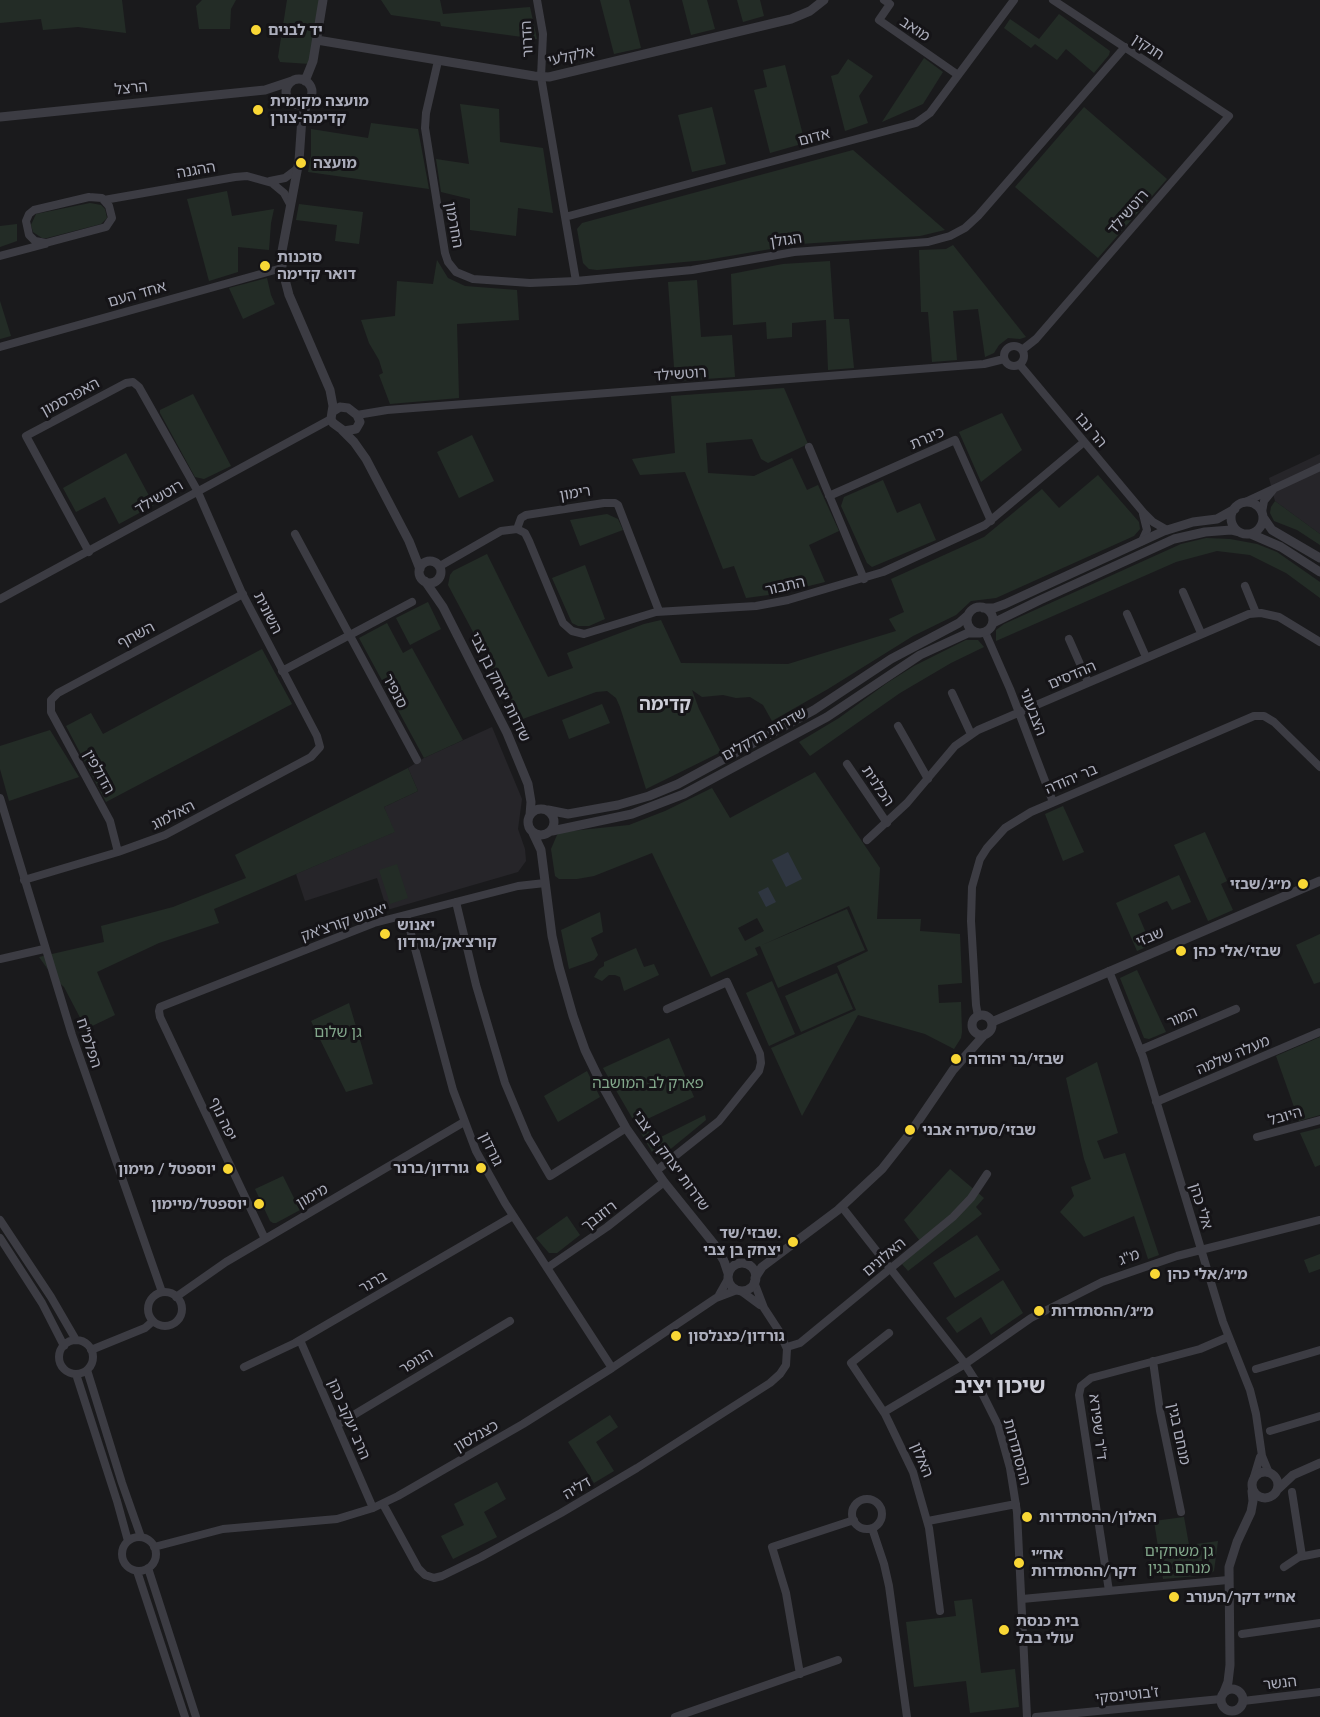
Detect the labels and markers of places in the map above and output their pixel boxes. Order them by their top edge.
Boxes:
place label: יד לבנים [268,21,323,39]
marker: יד לבנים [249,23,263,37]
place label: מועצה מקומית קדימה-צורן [270,92,369,127]
marker: מועצה מקומית קדימה-צורן [251,103,265,117]
place label: מועצה [313,154,357,172]
marker: מועצה [294,156,308,170]
place label: סוכנות דואר קדימה [277,248,356,283]
marker: סוכנות דואר קדימה [258,259,272,273]
place label: מ״ג/שבזי [1230,875,1291,893]
marker: מ״ג/שבזי [1296,877,1310,891]
place label: יאנוש קורצ׳אק/גורדון [397,916,497,951]
marker: יאנוש קורצ׳אק/גורדון [378,927,392,941]
place label: שבזי/אלי כהן [1193,942,1281,960]
marker: שבזי/אלי כהן [1174,944,1188,958]
place label: שבזי/בר יהודה [968,1050,1064,1068]
marker: שבזי/בר יהודה [949,1052,963,1066]
place label: שבזי/סעדיה אבני [922,1121,1036,1139]
marker: שבזי/סעדיה אבני [903,1123,917,1137]
place label: גורדון/ברנר [393,1159,469,1177]
place label: יוספטל / מימון [118,1160,216,1178]
marker: גורדון/ברנר [474,1161,488,1175]
marker: יוספטל / מימון [221,1162,235,1176]
place label: יוספטל/מיימון [151,1195,247,1213]
marker: יוספטל/מיימון [252,1197,266,1211]
place label: שבזי/שד. יצחק בן צבי [703,1224,781,1259]
marker: שבזי/שד. יצחק בן צבי [786,1235,800,1249]
place label: מ״ג/אלי כהן [1167,1265,1248,1283]
marker: מ״ג/אלי כהן [1148,1267,1162,1281]
place label: מ״ג/ההסתדרות [1051,1302,1154,1320]
marker: מ״ג/ההסתדרות [1032,1304,1046,1318]
place label: גורדון/כצנלסון [688,1327,785,1345]
marker: גורדון/כצנלסון [669,1329,683,1343]
place label: האלון/ההסתדרות [1039,1508,1157,1526]
marker: האלון/ההסתדרות [1020,1510,1034,1524]
place label: אח״י דקר/ההסתדרות [1031,1545,1137,1580]
marker: אח״י דקר/ההסתדרות [1012,1556,1026,1570]
place label: אח״י דקר/העורב [1186,1588,1296,1606]
marker: אח״י דקר/העורב [1167,1590,1181,1604]
place label: בית כנסת עולי בבל [1016,1612,1079,1647]
marker: בית כנסת עולי בבל [997,1623,1011,1637]

